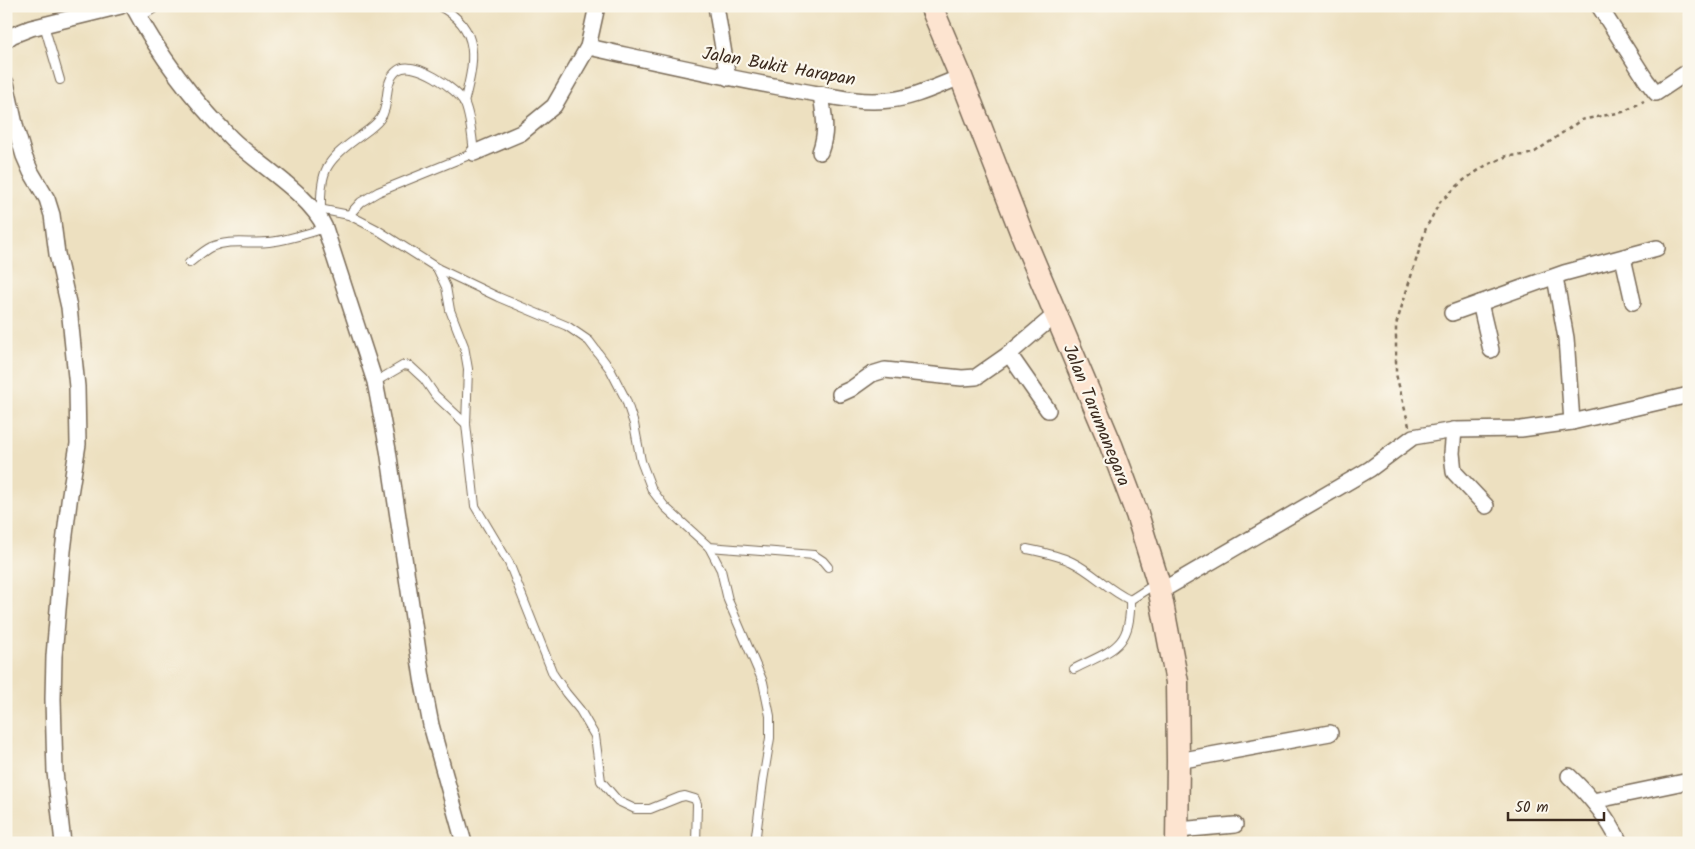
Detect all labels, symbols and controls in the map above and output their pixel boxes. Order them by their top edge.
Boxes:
street label: Jalan Bukit Harapan [700,40,858,95]
street label: Jalan Tarumanegara [1054,340,1137,491]
scale bar [1508,789,1604,821]
text: 50 m [1515,796,1549,820]

